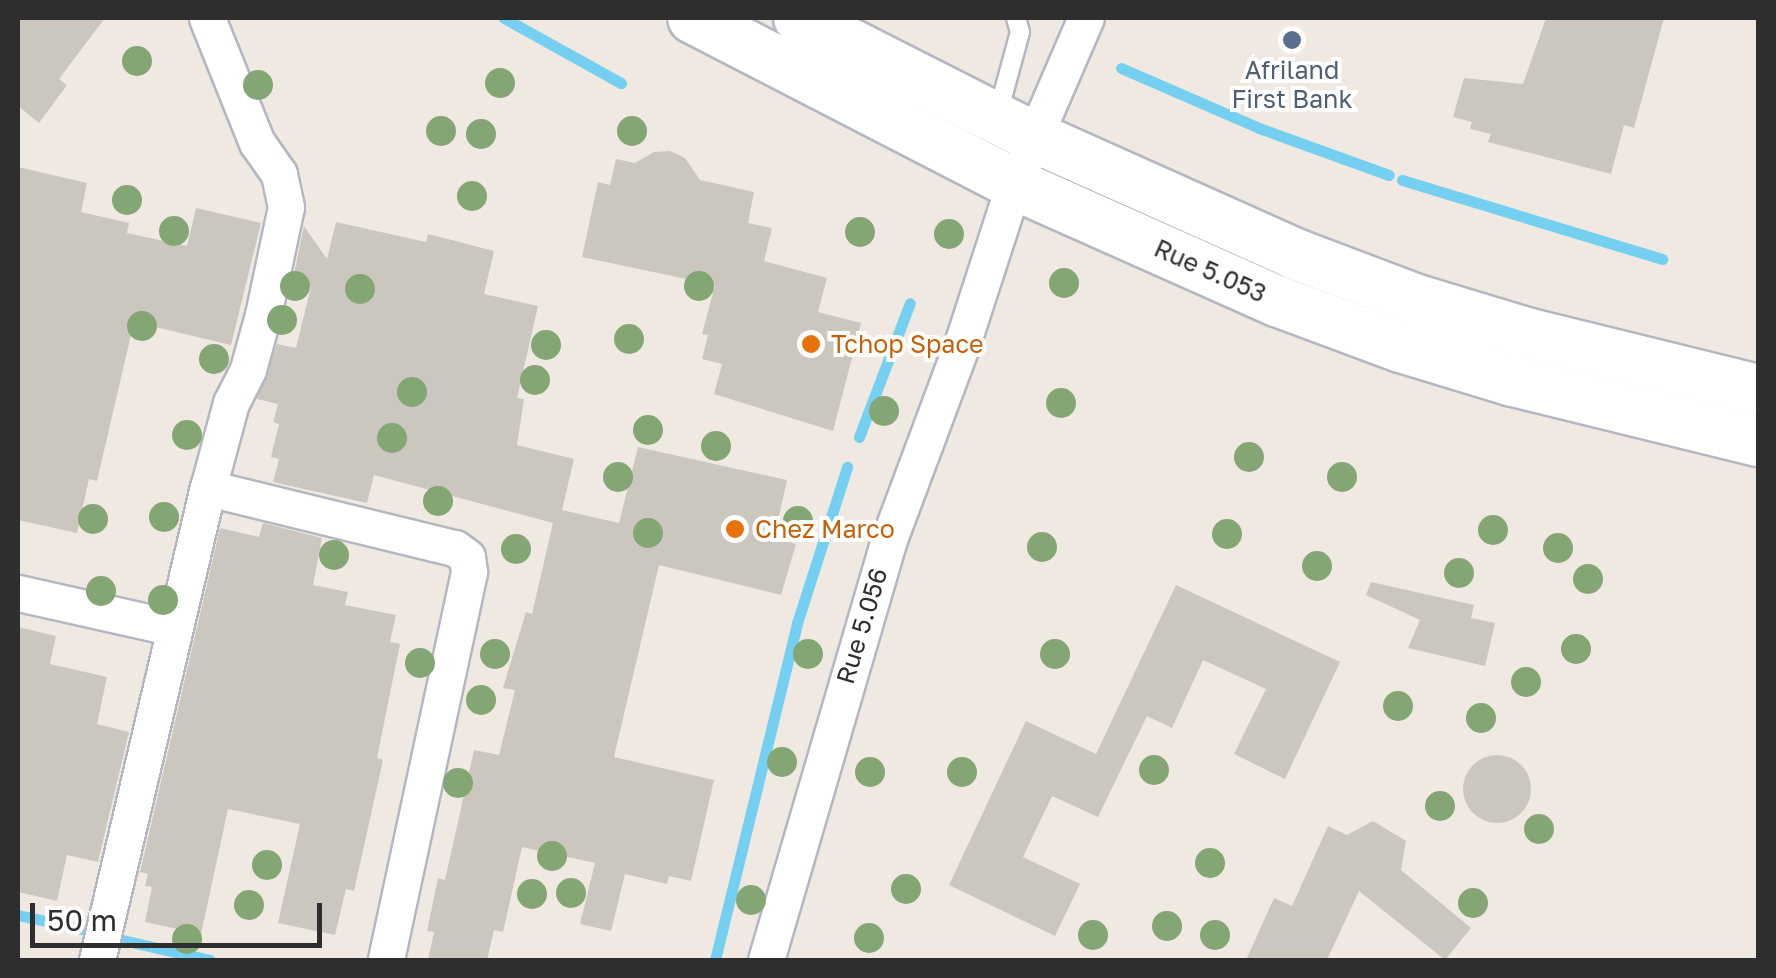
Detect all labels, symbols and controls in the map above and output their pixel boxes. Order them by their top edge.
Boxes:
marker: Afriland First Bank [1281,29,1303,51]
place label: Afriland First Bank [1231,56,1353,115]
street label: Rue 5.053 [1150,233,1270,309]
place label: Tchop Space [831,329,983,359]
marker: Tchop Space [800,333,822,355]
place label: Chez Marco [755,514,895,544]
marker: Chez Marco [724,518,746,540]
street label: Rue 5.056 [830,564,894,688]
scale bar [35,883,328,945]
text: 50 m [47,902,117,938]

